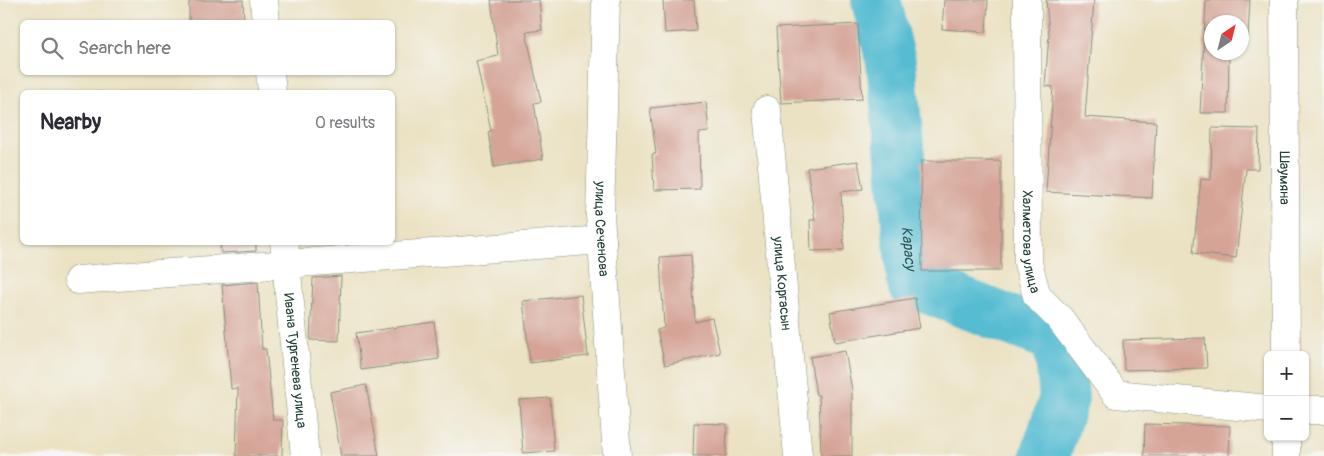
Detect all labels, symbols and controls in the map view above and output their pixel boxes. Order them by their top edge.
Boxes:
north arrow [1204,15,1249,60]
search box [20,20,395,75]
icon: search [38,34,66,62]
text: Search here [78,36,171,60]
text: Nearby [40,109,101,136]
text: 0 results [315,113,375,133]
street label: Шаумяна [1276,151,1293,205]
street label: улица Сеченова [591,180,612,277]
street label: Халметова улица [1019,190,1044,295]
water label: Карасу [897,226,920,274]
street label: улица Коргасын [769,234,795,331]
street label: Ивана Тургенева улица [280,292,310,429]
map controls [1264,351,1309,441]
button: + [1264,351,1309,396]
button: − [1264,396,1309,441]

